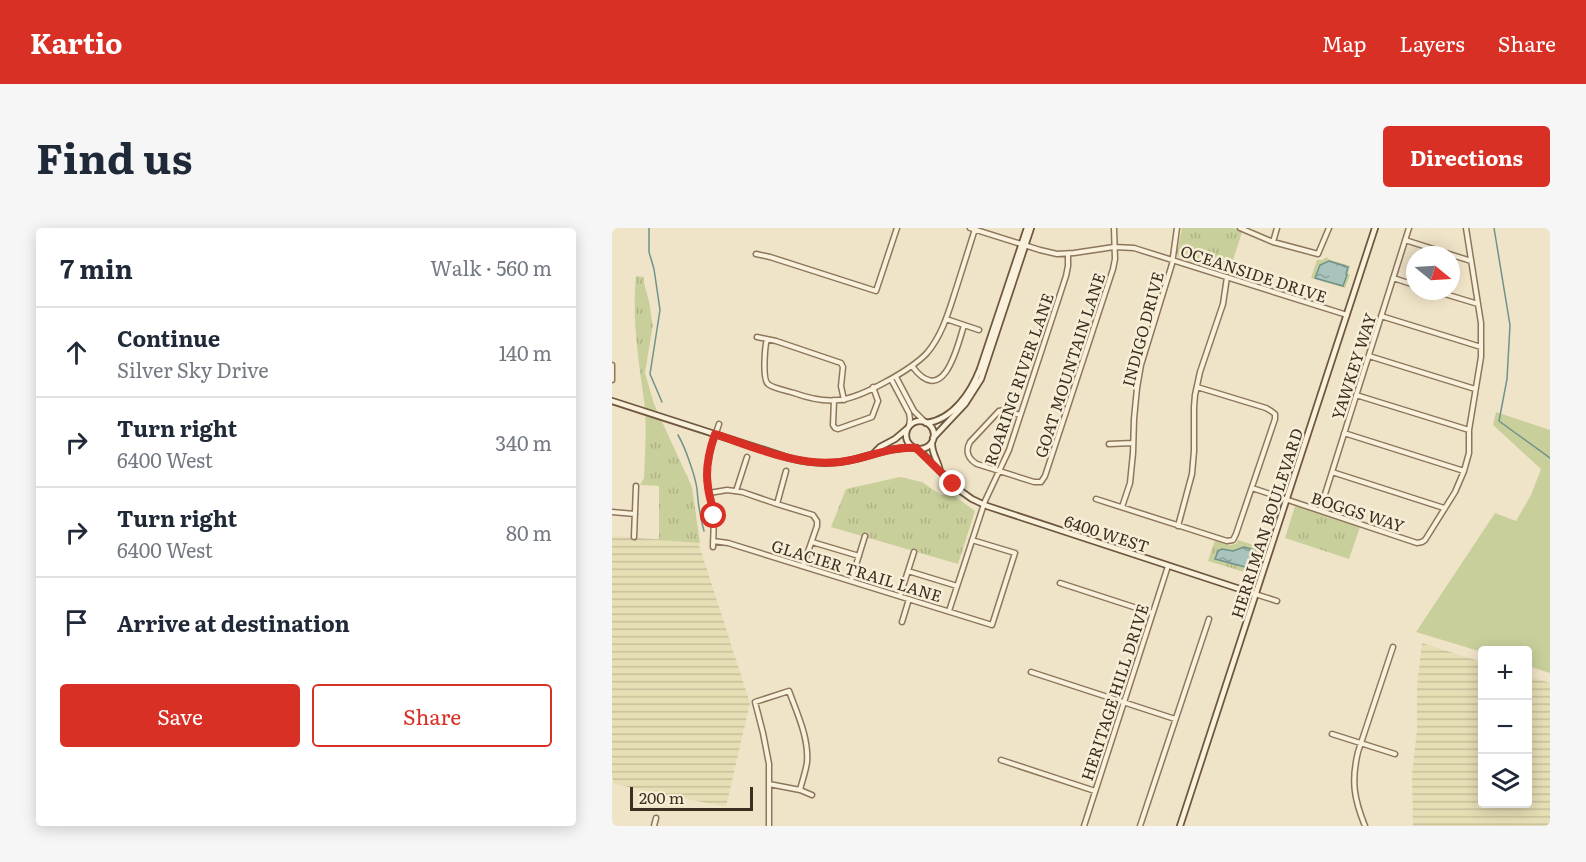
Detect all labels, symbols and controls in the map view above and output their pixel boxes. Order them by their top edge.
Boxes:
text: Kartio [30,21,123,63]
text: Map [1322,27,1367,58]
text: Layers [1400,27,1465,58]
text: Share [1498,27,1556,58]
text: Find us [36,125,193,187]
button: Directions [1383,126,1550,187]
street label: OCEANSIDE DRIVE [1178,238,1330,308]
north arrow [1406,246,1460,300]
text: 7 min [60,248,133,287]
text: Walk · 560 m [430,252,552,282]
street label: GOAT MOUNTAIN LANE [1028,269,1110,461]
street label: INDIGO DRIVE [1115,269,1169,389]
street label: ROARING RIVER LANE [977,289,1059,469]
street label: YAWKEY WAY [1324,309,1382,423]
text: Continue [117,321,220,354]
icon: ahead [60,336,93,369]
text: 140 m [499,337,552,367]
text: Silver Sky Drive [117,354,269,384]
text: Turn right [117,411,237,444]
street label: HERRIMAN BOULEVARD [1224,425,1308,621]
icon: right [60,426,93,459]
text: 340 m [495,427,552,457]
text: 6400 West [117,444,213,474]
route end [939,470,965,496]
street label: BOGGS WAY [1308,485,1408,538]
text: Turn right [117,501,237,534]
route start [700,502,726,528]
street label: 6400 WEST [1062,508,1153,558]
icon: right [60,516,93,549]
text: 80 m [506,517,552,547]
street label: GLACIER TRAIL LANE [769,533,945,607]
text: 6400 West [117,534,213,564]
street label: HERITAGE HILL DRIVE [1074,600,1154,784]
icon: arrive [60,606,93,639]
text: Arrive at destination [117,606,350,639]
map controls [1478,646,1532,808]
button: + [1478,646,1532,700]
button: Save [60,684,300,747]
button: Share [312,684,552,747]
button: − [1478,700,1532,754]
button: layers [1478,754,1532,808]
scale bar [630,784,753,812]
text: 200 m [639,785,684,809]

